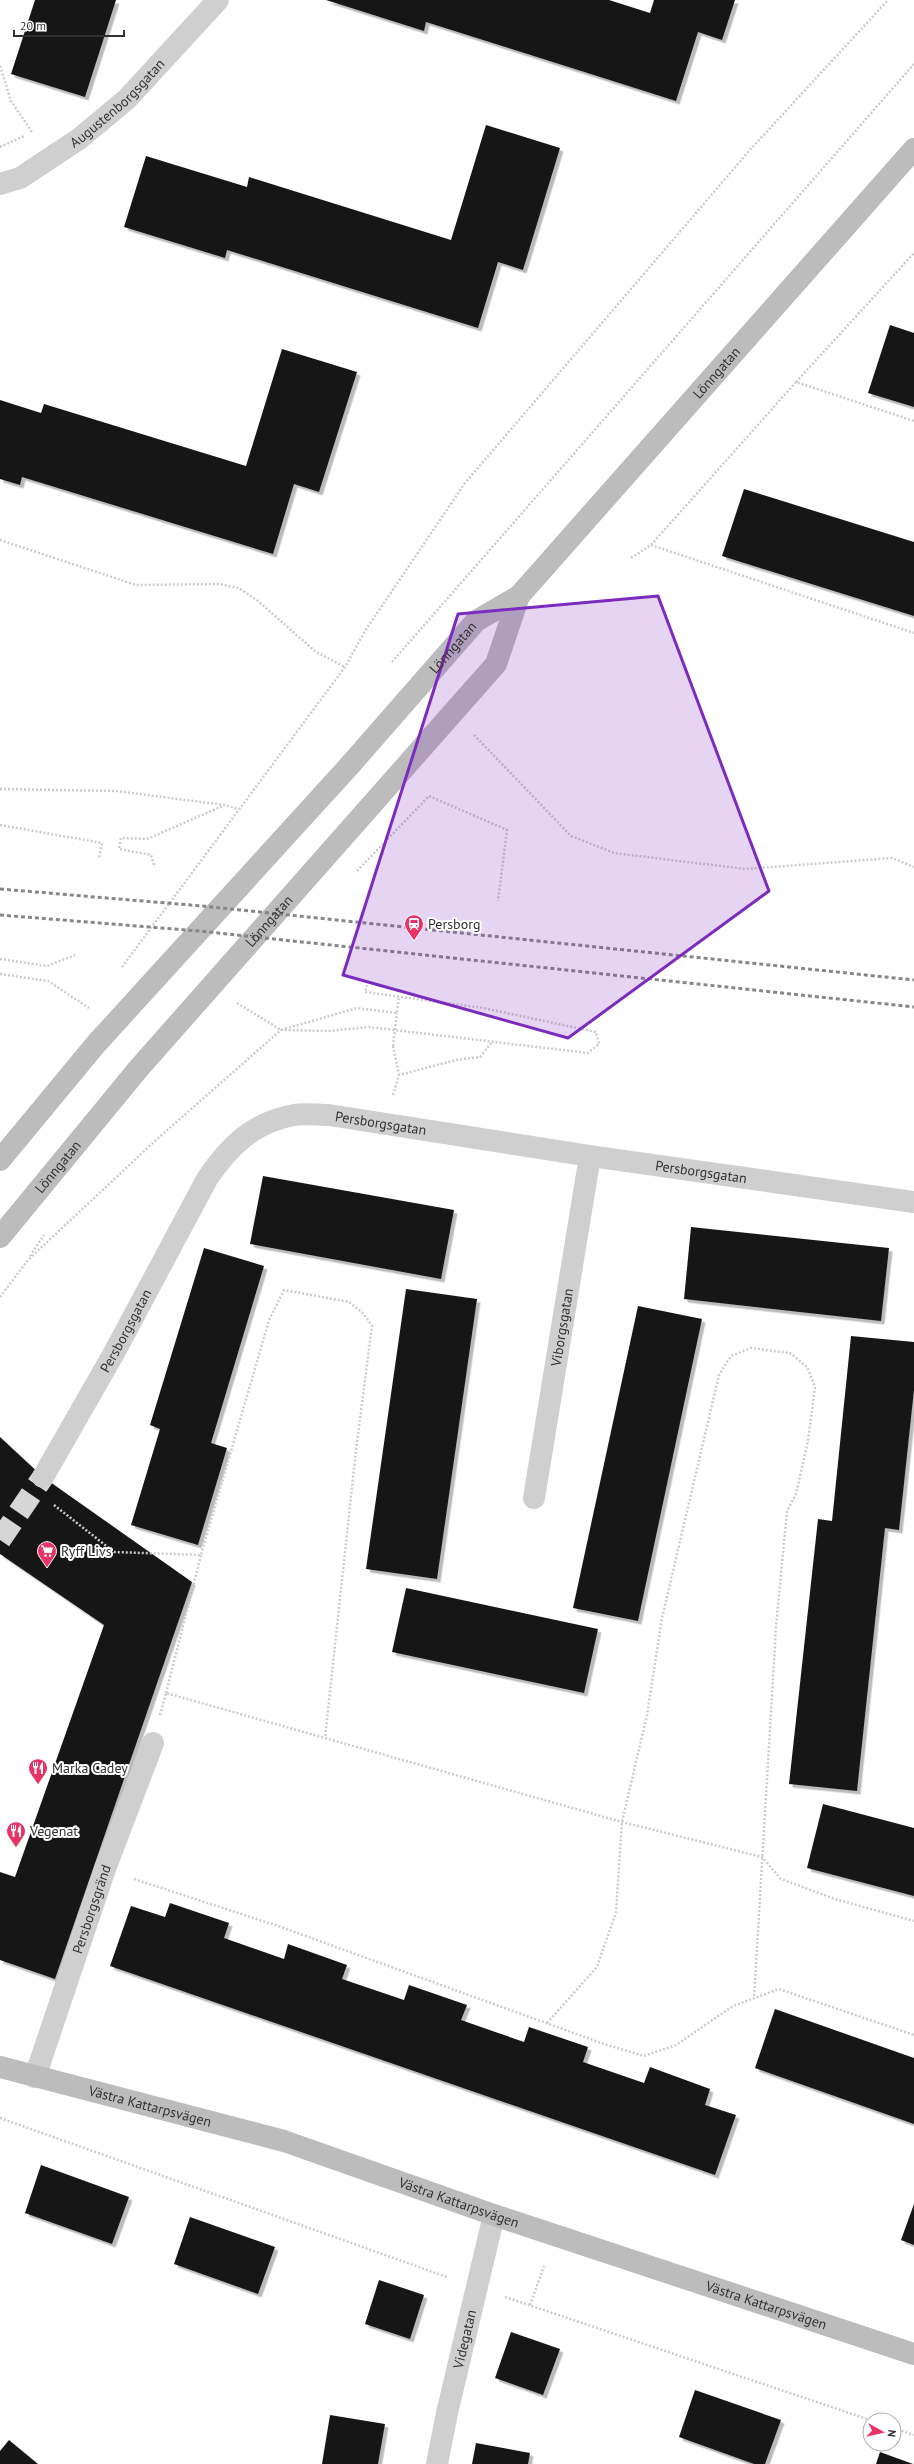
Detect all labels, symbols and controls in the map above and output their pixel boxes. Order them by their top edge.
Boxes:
scale bar [14,12,124,38]
text: 20 m [20,18,46,33]
street label: Augustenborgsgatan [66,55,169,152]
street label: Lönngatan [689,343,744,402]
street label: Lönngatan [425,618,480,677]
street label: Lönngatan [241,891,297,951]
station icon: Persborg [403,913,425,941]
place label: Persborg [428,915,480,933]
street label: Persborgsgatan [334,1107,428,1139]
street label: Lönngatan [31,1137,85,1197]
street label: Persborgsgatan [654,1156,748,1187]
street label: Persborgsgatan [96,1286,156,1376]
street label: Viborgsgatan [547,1287,577,1369]
supermarket icon: Ryff Livs [36,1540,58,1568]
place label: Ryff Livs [61,1542,112,1560]
restaurant icon: Marka Cadey [27,1757,49,1785]
place label: Marka Cadey [52,1759,128,1777]
restaurant icon: Vegenat [5,1820,27,1848]
place label: Vegenat [29,1822,78,1840]
street label: Persborgsgränd [68,1862,115,1956]
street label: Västra Kattarpsvägen [86,2081,213,2131]
street label: Västra Kattarpsvägen [396,2173,521,2232]
street label: Västra Kattarpsvägen [703,2276,829,2334]
street label: Videgatan [449,2308,480,2371]
north arrow [862,2412,902,2452]
text: N [884,2429,899,2438]

